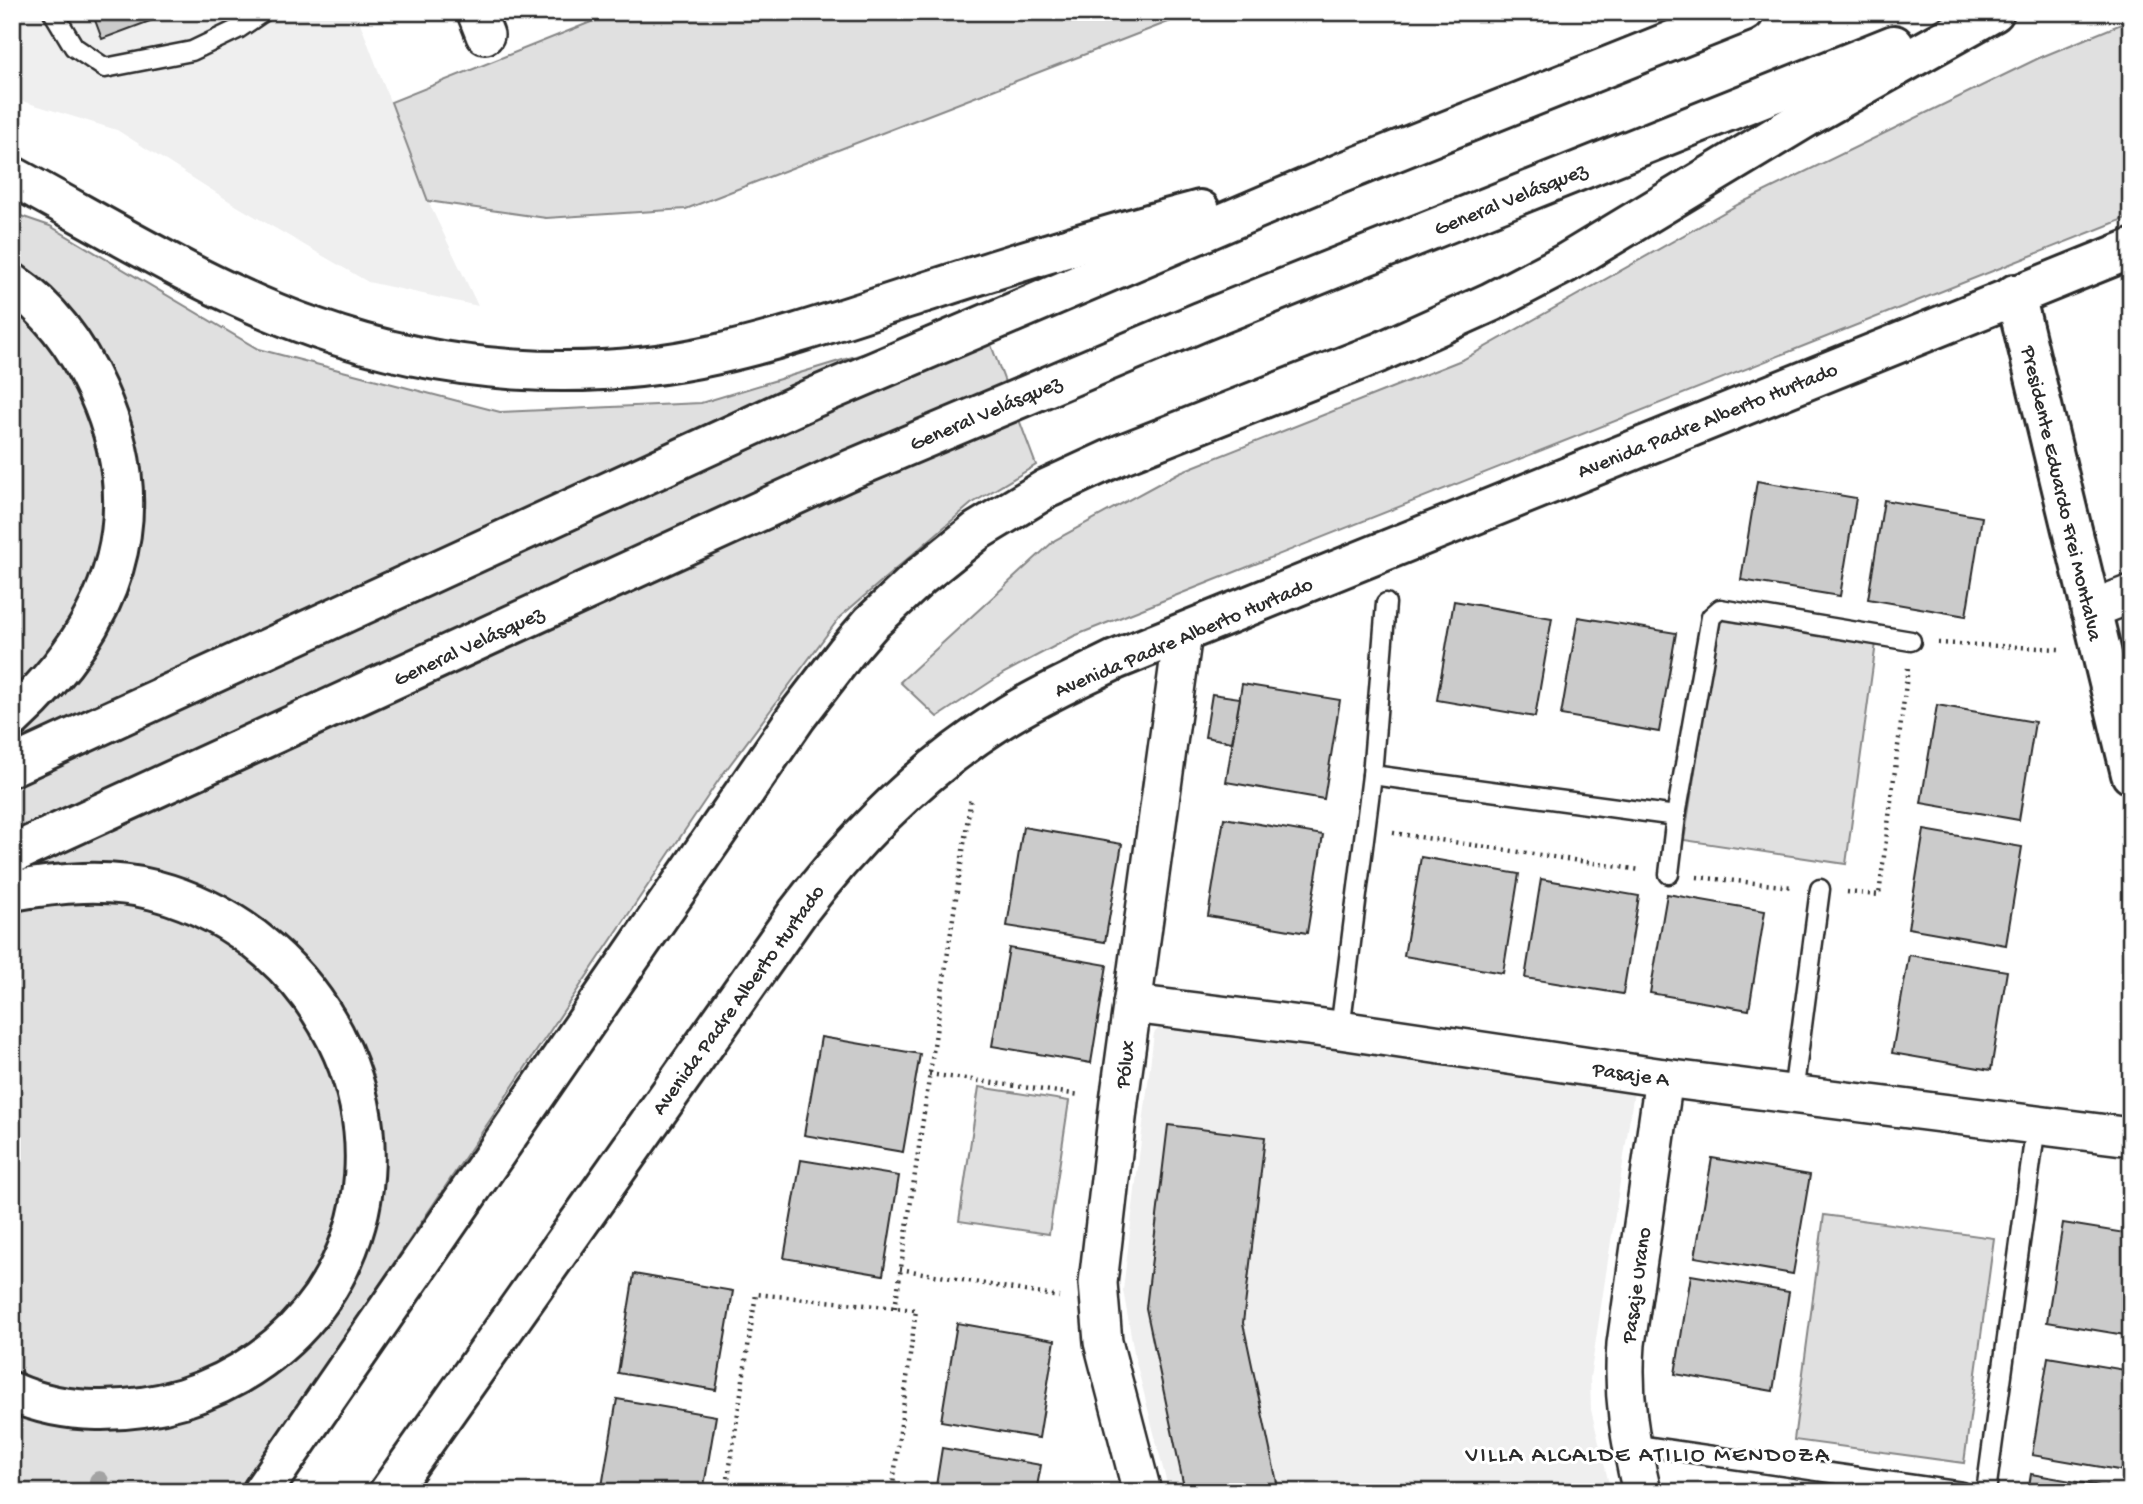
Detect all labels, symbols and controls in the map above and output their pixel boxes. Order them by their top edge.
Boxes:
street label: General Velásquez [1431,159,1592,243]
street label: Presidente Eduardo Frei Montalva [2013,343,2106,645]
street label: Avenida Padre Alberto Hurtado [1575,358,1842,486]
street label: General Velásquez [907,372,1067,459]
street label: Avenida Padre Alberto Hurtado [1051,573,1317,705]
street label: General Velásquez [390,602,549,694]
street label: Avenida Padre Alberto Hurtado [648,881,832,1121]
street label: Pólux [1112,1039,1143,1091]
street label: Pasaje A [1590,1059,1672,1094]
street label: Pasaje Urano [1618,1226,1659,1346]
district label: VILLA ALCALDE ATILIO MENDOZA [1464,1443,1831,1470]

